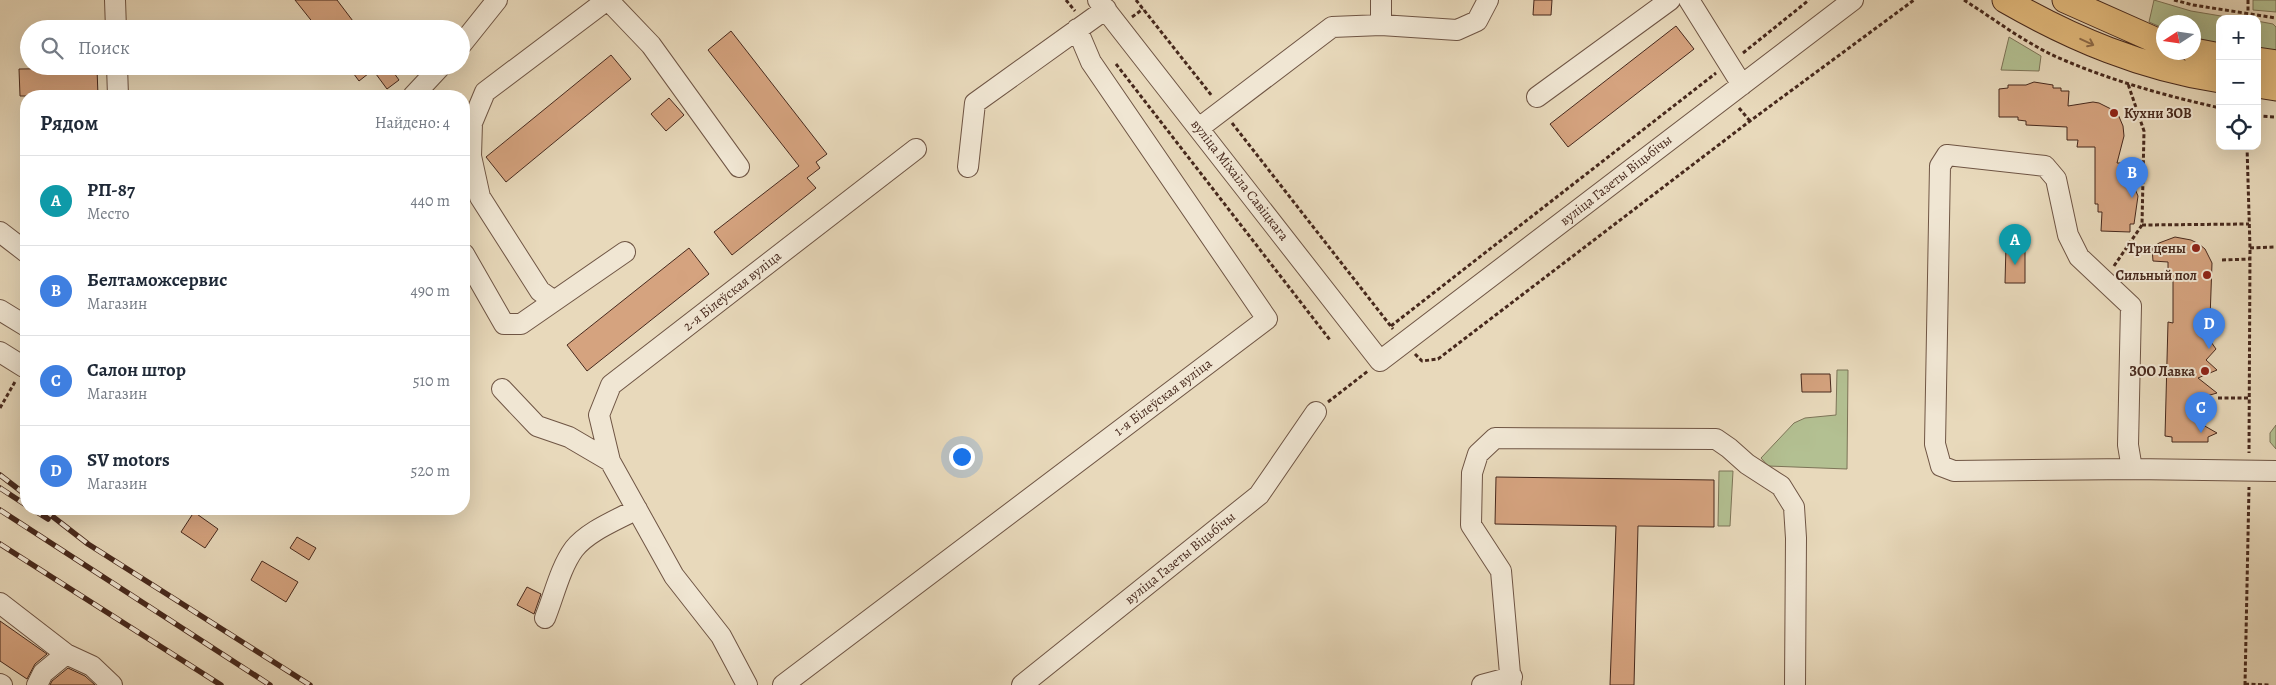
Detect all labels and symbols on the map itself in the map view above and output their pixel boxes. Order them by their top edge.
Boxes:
north arrow [2156,15,2201,60]
one-way arrow [2079,38,2094,48]
place label: Кухни ЗОВ [2124,104,2192,123]
marker: Кухни ЗОВ [2108,107,2120,119]
street label: вуліца Міхаіла Савіцкага [1187,115,1294,245]
street label: вуліца Газеты Віцьбічы [1556,130,1676,230]
pin: B [2116,157,2148,198]
pin: A [1999,224,2031,265]
place label: Три цены [2127,239,2186,258]
marker: Три цены [2190,242,2202,254]
street label: 2-я Білеўская вуліца [679,246,786,335]
place label: Сильный пол [2116,266,2197,285]
marker: Сильный пол [2201,269,2213,281]
pin: D [2193,308,2225,349]
street label: 1-я Білеўская вуліца [1110,353,1216,440]
place label: ЗОО Лавка [2129,362,2195,381]
marker: ЗОО Лавка [2199,365,2211,377]
pin: C [2185,392,2217,433]
your location [949,444,975,470]
street label: вуліца Газеты Віцьбічы [1121,507,1239,609]

